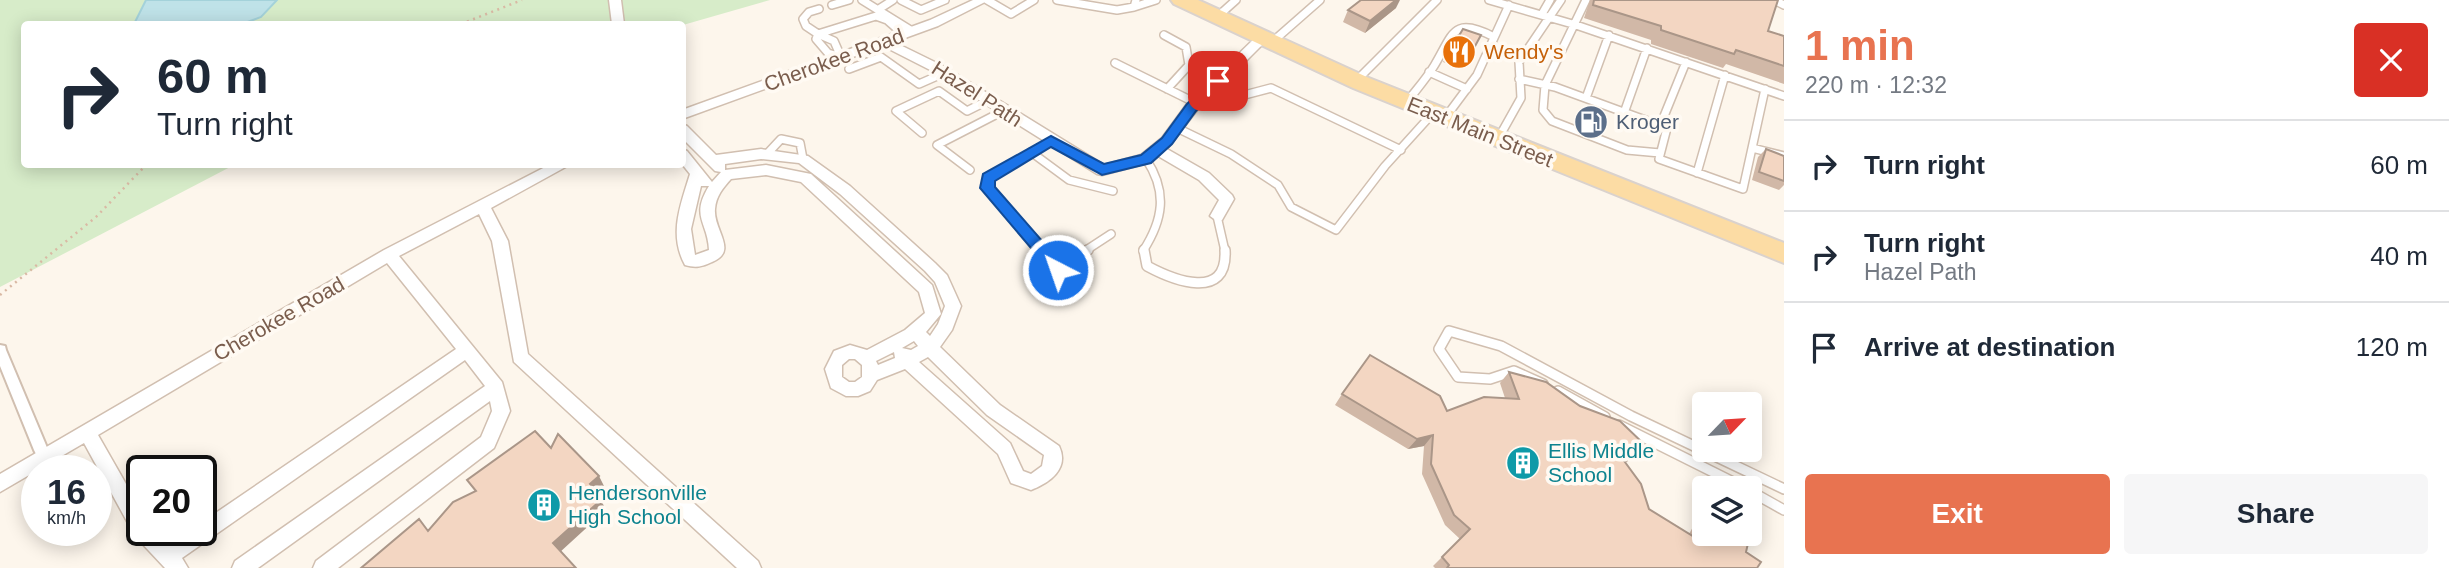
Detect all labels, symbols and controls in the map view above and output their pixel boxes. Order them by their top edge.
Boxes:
text: 1 min [1805,22,1915,69]
button: close [2354,23,2428,97]
street label: Cherokee Road [761,24,907,95]
restaurant icon: Wendy's [1440,33,1478,71]
place label: Wendy's [1484,40,1564,63]
icon: right [42,49,133,140]
text: 60 m [157,49,269,103]
pin [1188,51,1248,111]
street label: Hazel Path [928,56,1027,131]
icon: arrive [1199,62,1237,100]
text: 220 m · 12:32 [1805,72,1947,98]
street label: East Main Street [1404,92,1557,171]
fuel station icon: Kroger [1572,103,1610,141]
text: Turn right [157,106,293,142]
place label: Kroger [1616,110,1679,133]
icon: right [1805,147,1843,185]
text: Turn right [1864,150,1985,180]
text: 60 m [2370,150,2428,180]
text: Turn right [1864,228,1985,258]
position arrow [1021,233,1095,307]
icon: right [1805,238,1843,276]
text: 40 m [2370,241,2428,271]
text: Hazel Path [1864,259,1977,285]
street label: Cherokee Road [209,272,348,365]
icon: arrive [1805,329,1843,367]
text: Arrive at destination [1864,332,2115,362]
text: 120 m [2356,332,2428,362]
north arrow [1692,392,1762,462]
map controls [1692,392,1762,546]
place label: Ellis Middle School [1548,439,1654,486]
building icon: Ellis Middle School [1504,444,1542,482]
speed limit sign: 20 [126,455,217,546]
text: 16 [47,472,86,511]
button: Exit [1805,474,2110,554]
button: Share [2124,474,2428,554]
button: layers [1692,476,1762,546]
place label: Hendersonville High School [568,481,707,528]
building icon: Hendersonville High School [525,486,563,524]
text: km/h [47,508,86,528]

